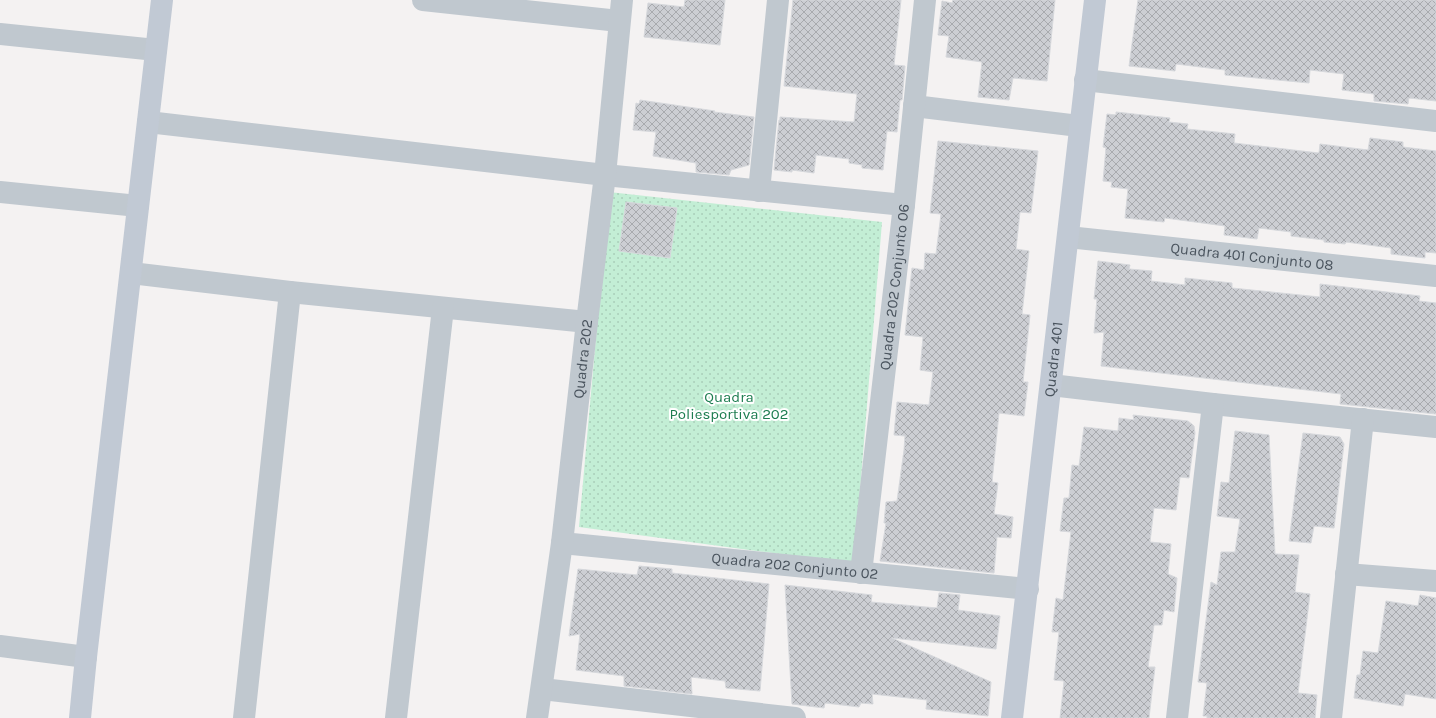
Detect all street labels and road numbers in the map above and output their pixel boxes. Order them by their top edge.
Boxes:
street label: Quadra 202 Conjunto 06 [876,203,913,371]
street label: Quadra 401 Conjunto 08 [1169,239,1334,274]
street label: Quadra 202 [569,318,596,400]
street label: Quadra 401 [1040,321,1067,398]
street label: Quadra 202 Conjunto 02 [711,549,879,583]

